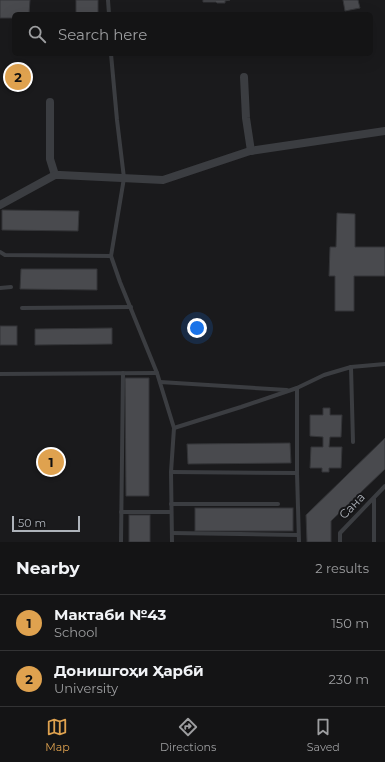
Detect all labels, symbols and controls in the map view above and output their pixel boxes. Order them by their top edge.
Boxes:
search box [12,12,373,56]
icon: search [26,23,48,45]
text: Search here [58,25,147,44]
pin: 2 [5,62,31,92]
your location [187,318,207,338]
pin: 1 [38,447,64,477]
street label: Сана [336,489,368,522]
scale bar [12,514,80,533]
text: 50 m [18,516,46,530]
text: Nearby [16,558,80,578]
text: 2 results [315,560,369,576]
text: Мактаби №43 [54,605,166,624]
text: 1 [26,615,32,631]
text: 150 m [331,615,369,631]
text: School [54,624,98,640]
text: Донишгоҳи Ҳарбӣ [54,661,204,680]
text: 2 [25,671,33,687]
text: 230 m [328,671,369,687]
text: University [54,680,118,696]
tab: Map [45,716,70,754]
tab: Directions [160,716,216,754]
tab: Saved [307,716,340,754]

